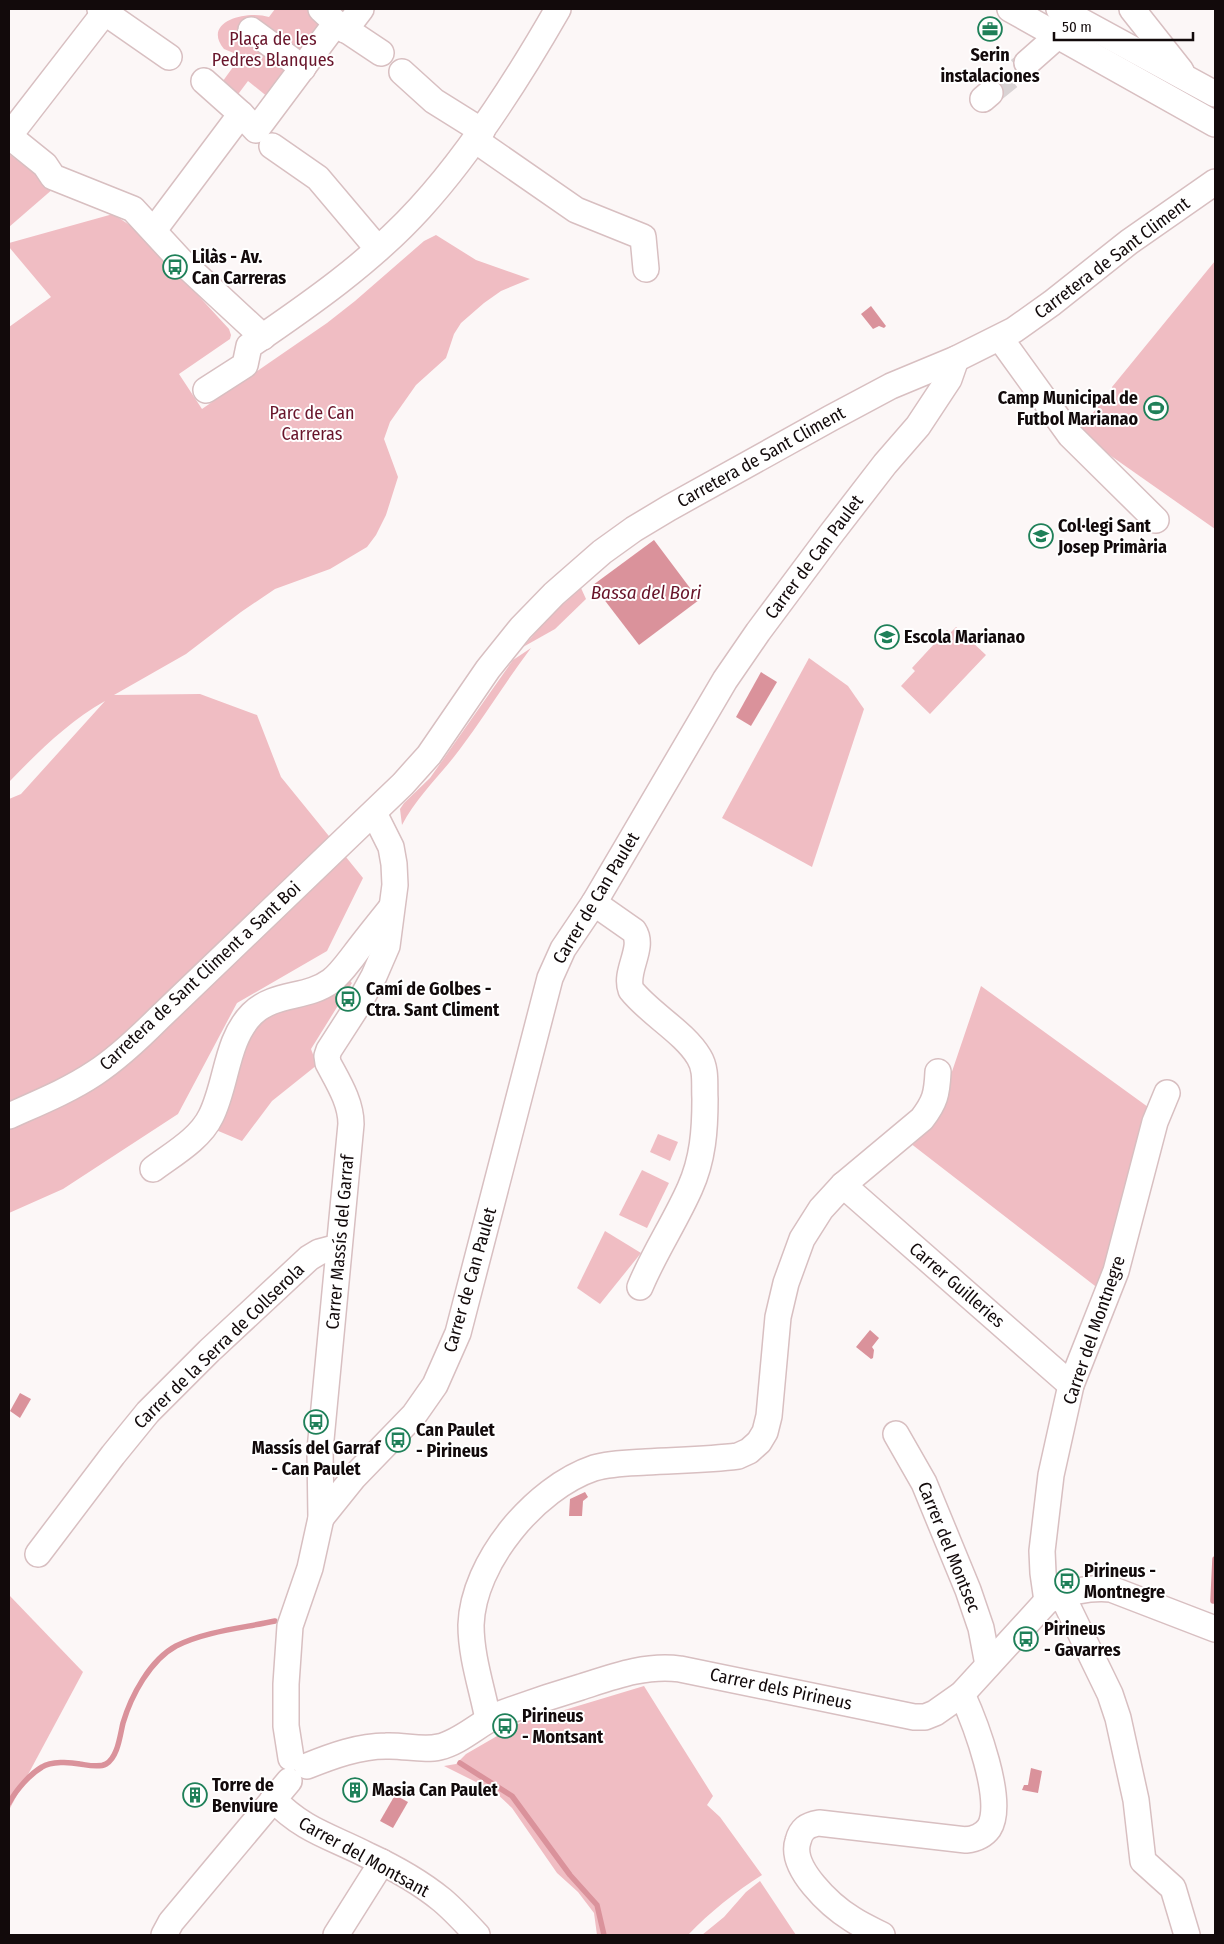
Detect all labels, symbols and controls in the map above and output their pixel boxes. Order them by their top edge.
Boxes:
scale bar [1054,10,1193,42]
office icon: Serin instalaciones [977,16,1003,42]
text: 50 m [1062,18,1092,36]
park label: Plaça de les Pedres Blanques [212,28,335,71]
place label: Serin instalaciones [940,44,1040,87]
street label: Carretera de Sant Climent [1030,192,1194,324]
place label: Lilàs - Av. Can Carreras [192,246,286,289]
bus stop icon: Lilàs - Av. Can Carreras [162,254,188,280]
place label: Camp Municipal de Futbol Marianao [998,387,1138,430]
sports icon: Camp Municipal de Futbol Marianao [1143,395,1169,421]
park label: Parc de Can Carreras [269,402,355,445]
street label: Carretera de Sant Climent [673,402,849,512]
street label: Carrer de Can Paulet [760,491,868,623]
place label: Col·legi Sant Josep Primària [1057,515,1167,558]
school or university icon: Col·legi Sant Josep Primària [1028,523,1054,549]
water label: Bassa del Bori [591,581,702,604]
school or university icon: Escola Marianao [874,624,900,650]
place label: Escola Marianao [904,626,1025,648]
street label: Carrer de Can Paulet [548,828,644,968]
street label: Carretera de Sant Climent a Sant Boi [95,877,305,1075]
place label: Camí de Golbes - Ctra. Sant Climent [366,978,500,1021]
bus stop icon: Camí de Golbes - Ctra. Sant Climent [335,986,361,1012]
street label: Carrer Massís del Garraf [321,1152,359,1330]
street label: Carrer de Can Paulet [439,1205,501,1355]
street label: Carrer Guilleries [905,1238,1009,1333]
street label: Carrer del Montnegre [1058,1253,1130,1407]
street label: Carrer de la Serra de Collserola [129,1259,309,1433]
bus stop icon: Massís del Garraf - Can Paulet [303,1409,329,1435]
place label: Can Paulet - Pirineus [416,1419,496,1462]
bus stop icon: Can Paulet - Pirineus [385,1427,411,1453]
place label: Massís del Garraf - Can Paulet [252,1437,382,1480]
street label: Carrer del Montsec [913,1479,985,1616]
place label: Pirineus - Montnegre [1084,1560,1165,1603]
bus stop icon: Pirineus - Montnegre [1054,1568,1080,1594]
place label: Pirineus - Gavarres [1044,1618,1121,1661]
bus stop icon: Pirineus - Gavarres [1013,1626,1039,1652]
street label: Carrer dels Pirineus [708,1663,854,1715]
place label: Pirineus - Montsant [522,1705,604,1748]
bus stop icon: Pirineus - Montsant [492,1713,518,1739]
place label: Torre de Benviure [212,1774,278,1817]
building icon: Masia Can Paulet [342,1777,368,1803]
place label: Masia Can Paulet [372,1779,499,1801]
building icon: Torre de Benviure [182,1782,208,1808]
street label: Carrer del Montsant [295,1812,433,1902]

